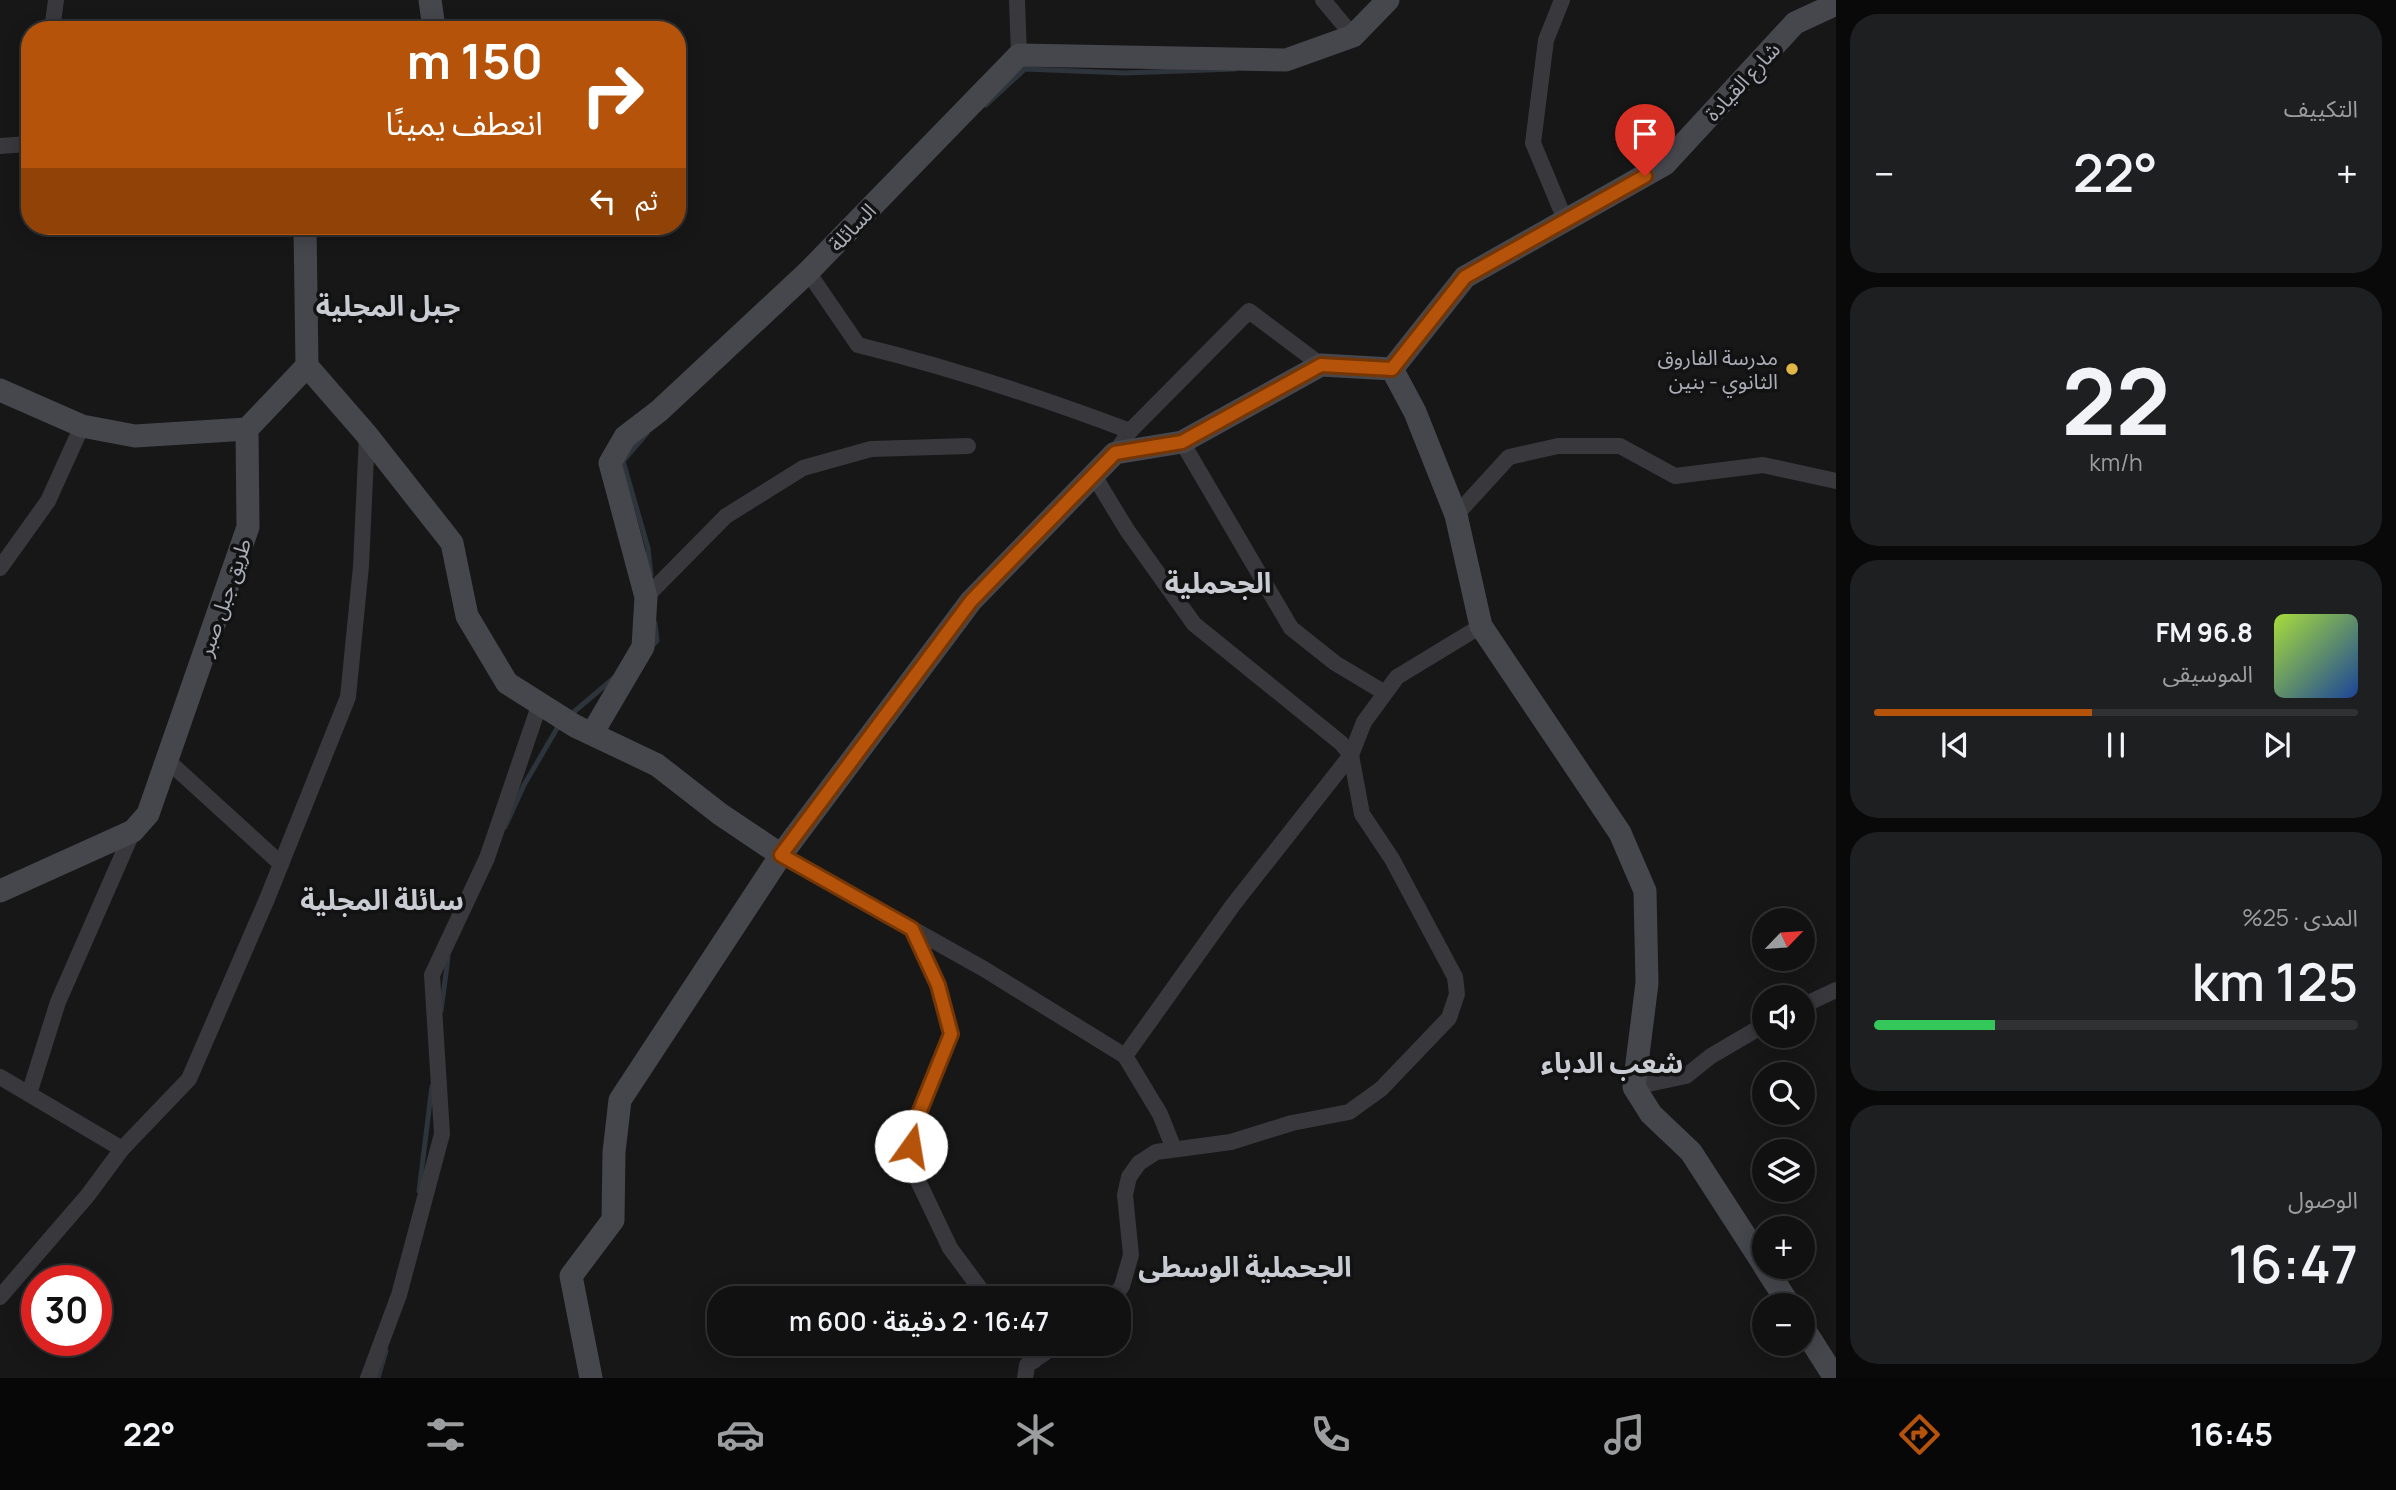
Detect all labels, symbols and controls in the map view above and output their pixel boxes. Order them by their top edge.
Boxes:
text: 150 m [407,27,543,94]
street label: شارع القيادة [1698,35,1787,128]
icon: right [567,49,658,140]
text: التكييف [2284,92,2358,124]
text: انعطف يمينًا [386,101,543,145]
pin [1615,104,1675,176]
icon: arrive [1626,115,1664,153]
text: 22° [2073,137,2158,208]
text: − [1874,147,1895,199]
text: + [2336,147,2358,199]
icon: left [584,182,622,220]
text: ثم [636,182,658,218]
street label: السائلة [822,197,882,257]
district label: جبل المجلية [316,286,460,324]
text: 22 [2062,338,2170,462]
place label: مدرسة الفاروق الثانوي - بنين [1658,343,1778,398]
marker: مدرسة الفاروق الثانوي - بنين [1784,361,1800,377]
text: km/h [2089,446,2143,478]
street label: طريق جبل صبر [190,534,257,661]
district label: الجحملية [1165,563,1271,601]
text: 96.8 FM [2156,614,2253,650]
text: الموسيقى [2162,657,2253,689]
icon: previous [1936,726,1974,764]
icon: pause [2097,726,2135,764]
icon: next [2258,726,2296,764]
district label: سائلة المجلية [300,880,464,918]
text: المدى · 25% [2242,901,2358,933]
north arrow [1752,908,1815,971]
map controls [1752,908,1815,1356]
text: 125 km [2192,946,2358,1017]
button: sound [1752,985,1815,1048]
district label: شعب الدباء [1541,1043,1683,1081]
button: search [1752,1062,1815,1125]
position arrow [874,1109,948,1183]
button: layers [1752,1139,1815,1202]
text: الوصول [2288,1183,2358,1215]
button: + [1752,1216,1815,1279]
text: 16:47 [2228,1228,2358,1299]
district label: الجحملية الوسطى [1138,1247,1352,1285]
speed limit sign: 30 [21,1265,112,1356]
button: − [1752,1293,1815,1356]
text: 16:47 · 2 دقيقة · 600 m [789,1303,1049,1339]
icon: filters [421,1410,470,1459]
icon: car [716,1410,765,1459]
icon: climate [1011,1410,1060,1459]
icon: phone [1306,1410,1355,1459]
icon: music [1600,1410,1649,1459]
icon: directions [1895,1410,1944,1459]
text: 22° [123,1412,175,1456]
text: 16:45 [2190,1412,2273,1456]

